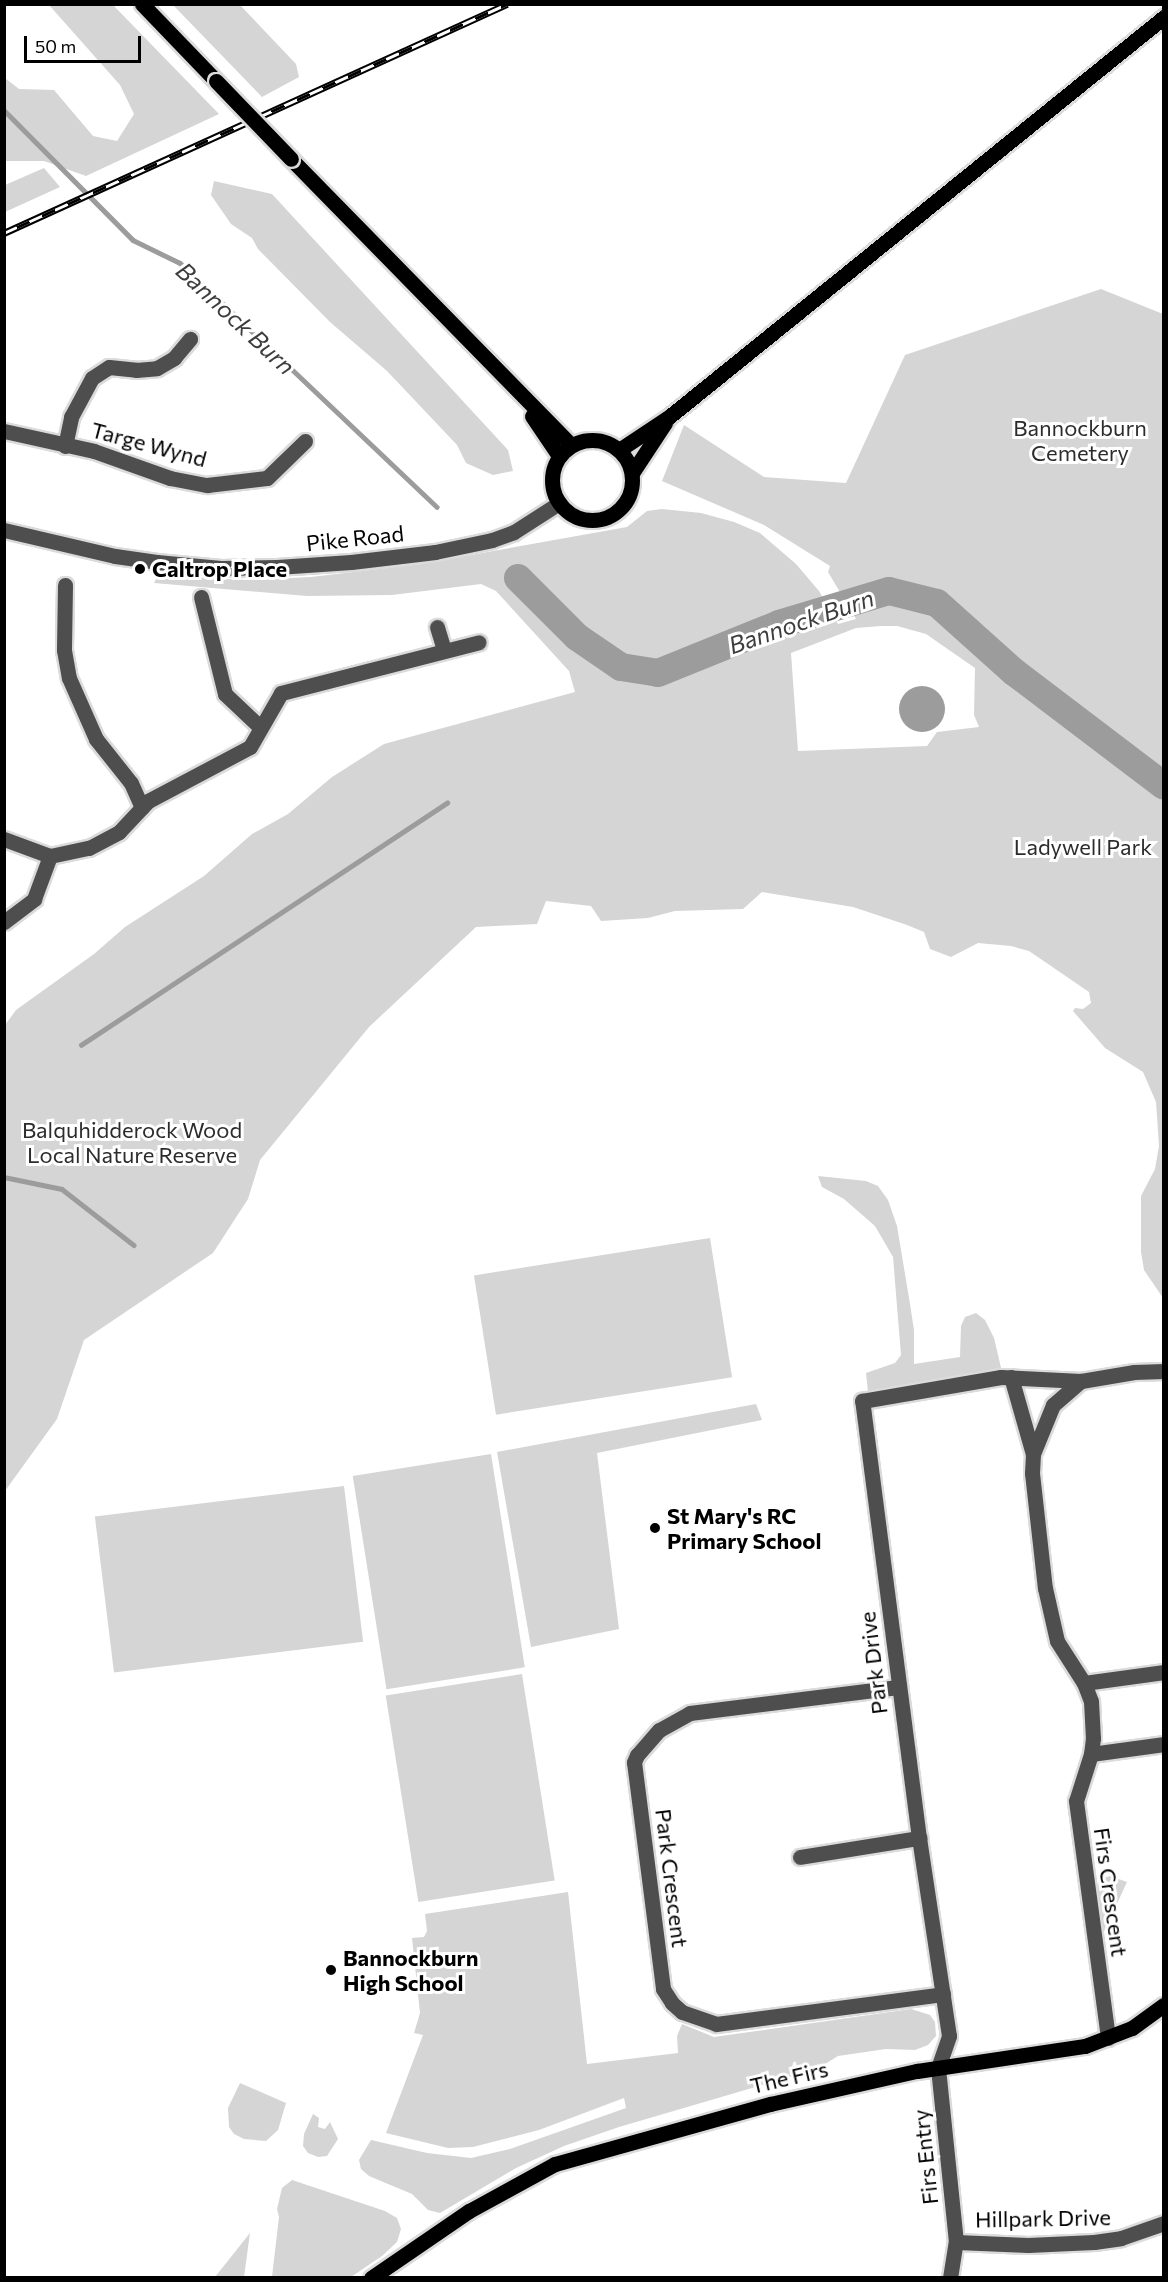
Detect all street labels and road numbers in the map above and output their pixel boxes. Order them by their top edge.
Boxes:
street label: Targe Wynd [88,416,210,472]
street label: Pike Road [305,520,405,556]
street label: Park Drive [854,1610,892,1716]
street label: Park Crescent [650,1807,694,1949]
street label: Firs Crescent [1089,1826,1133,1958]
street label: The Firs [747,2055,831,2099]
street label: Firs Entry [907,2108,943,2206]
street label: Hillpark Drive [975,2204,1111,2232]

